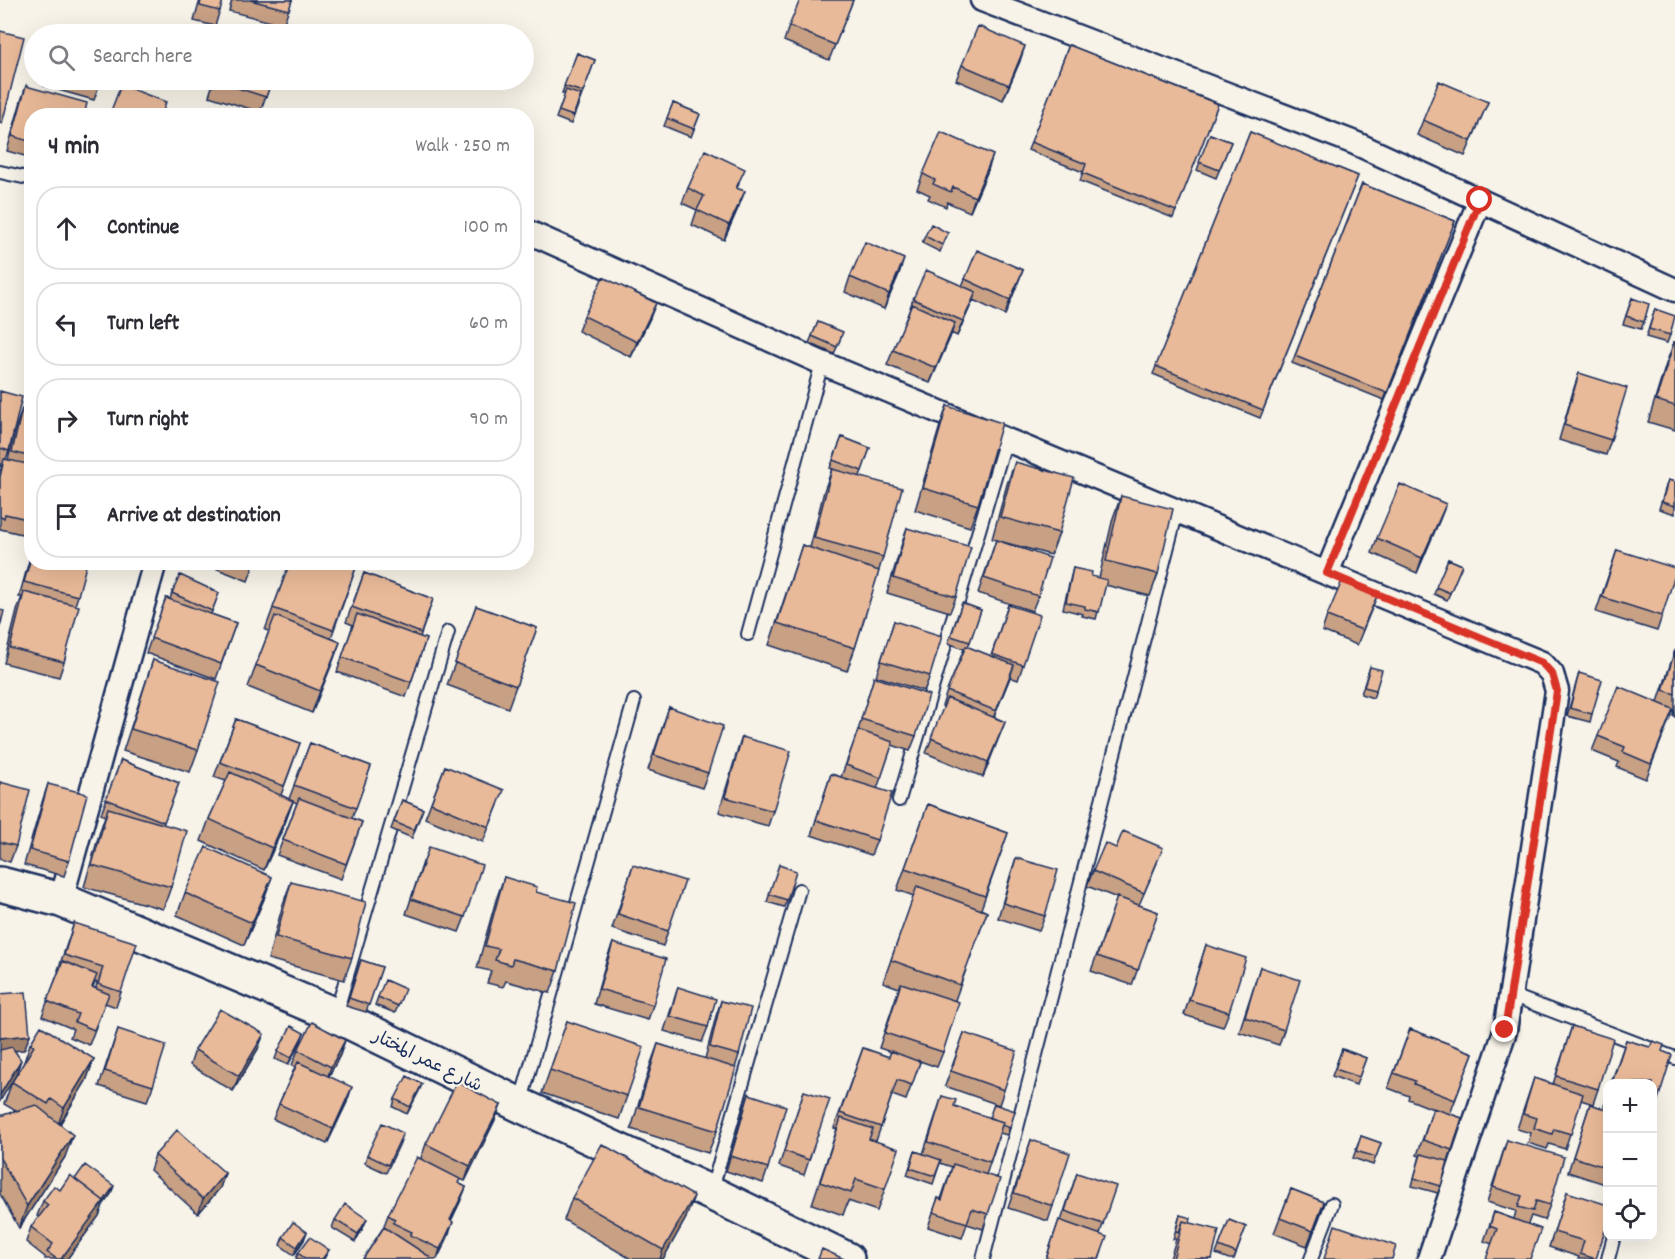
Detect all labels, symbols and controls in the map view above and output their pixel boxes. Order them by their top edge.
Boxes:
search box [24,24,534,90]
icon: search [45,41,78,74]
text: Search here [93,42,192,73]
text: 4 min [48,129,99,166]
text: Walk · 250 m [415,133,510,161]
route start [1466,186,1492,212]
icon: ahead [50,212,83,245]
text: Continue [107,213,179,244]
text: 100 m [464,214,508,242]
icon: left [50,308,83,341]
text: Turn left [107,309,179,340]
text: 60 m [469,310,508,338]
icon: right [50,404,83,437]
text: Turn right [107,405,189,436]
text: 90 m [470,406,508,434]
icon: arrive [50,500,83,533]
text: Arrive at destination [107,501,281,532]
route end [1491,1016,1517,1042]
street label: شارع عمر المختار [366,1024,486,1100]
map controls [1603,1079,1657,1241]
button: + [1603,1079,1657,1133]
button: − [1603,1133,1657,1187]
button: locate [1603,1187,1657,1241]

